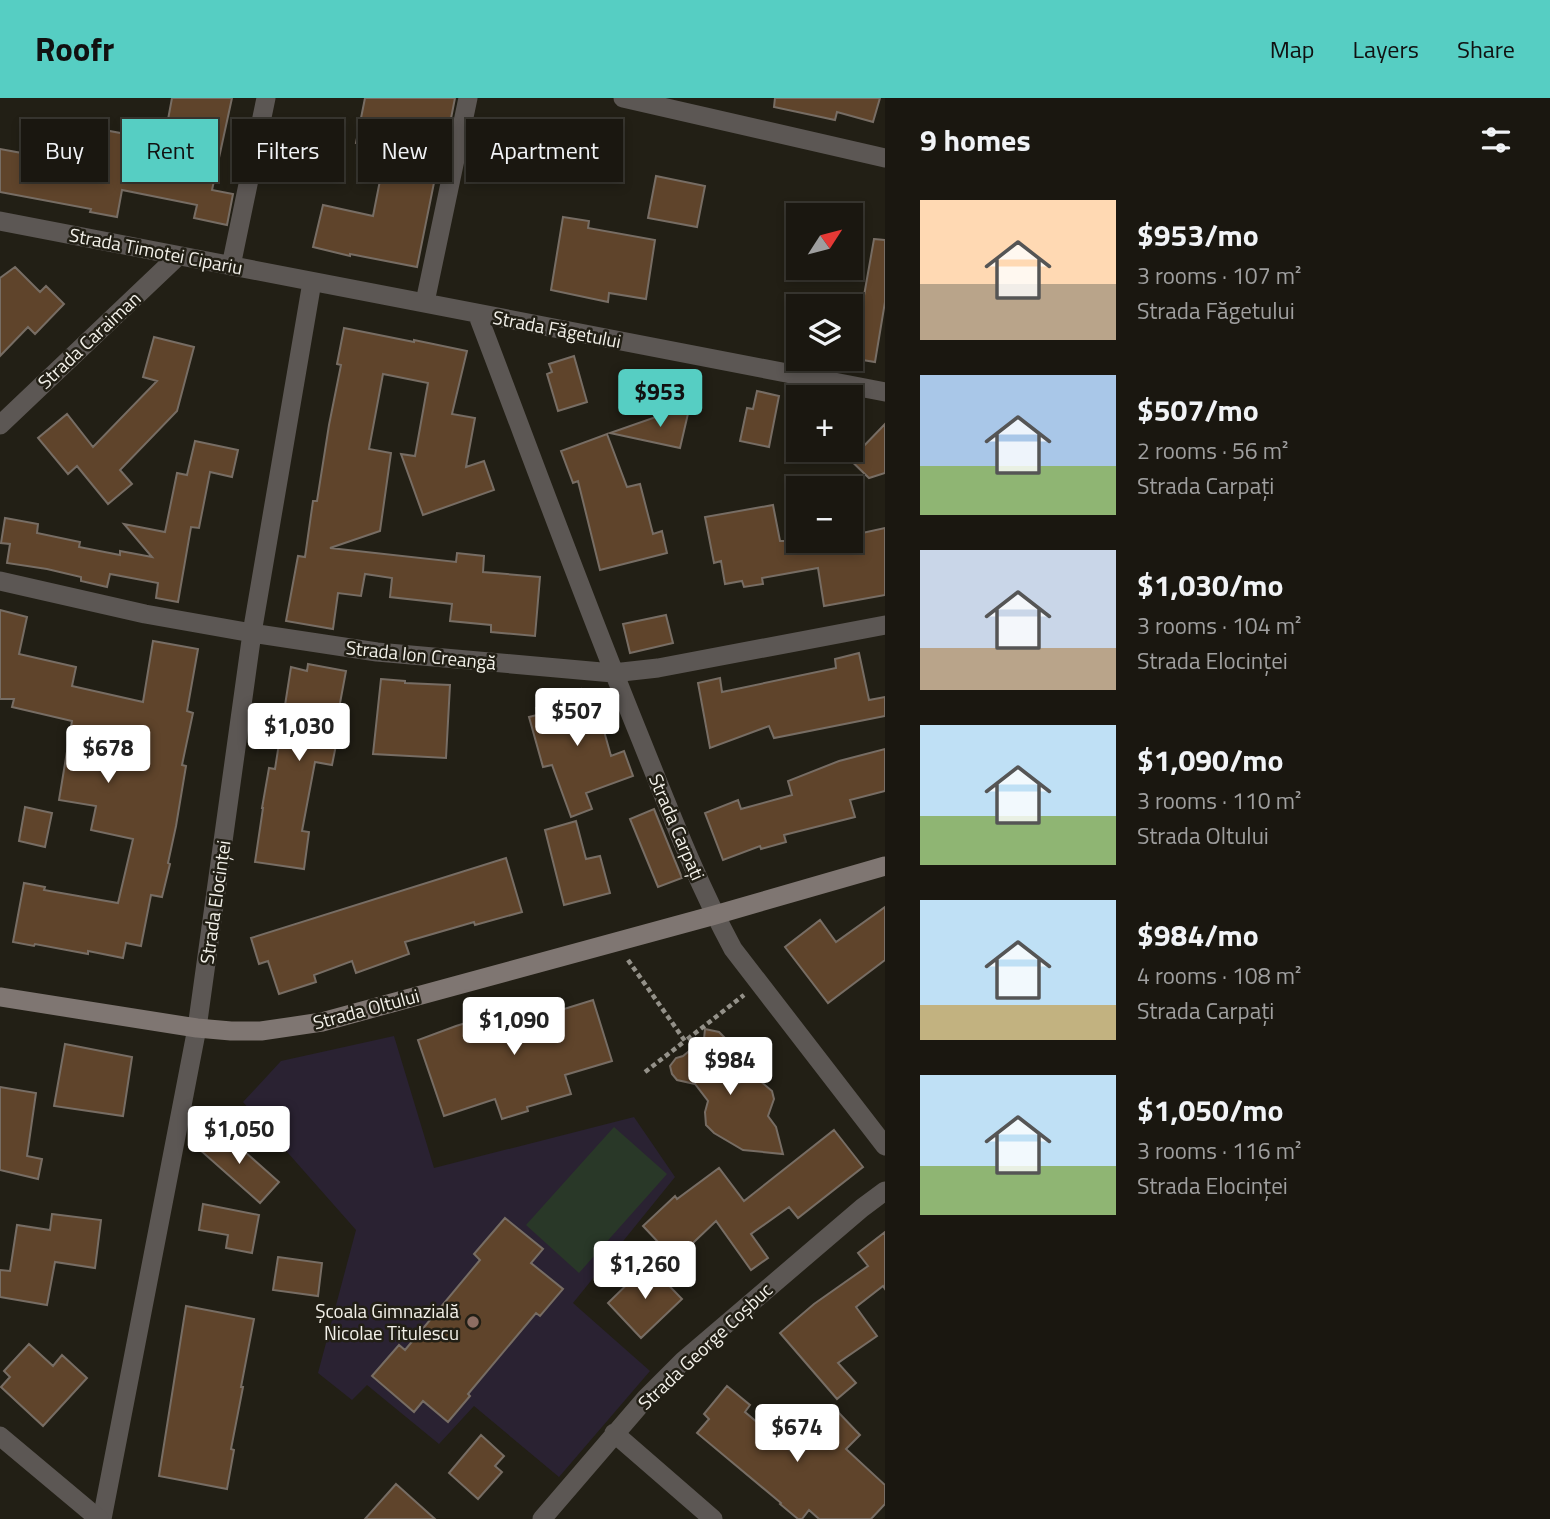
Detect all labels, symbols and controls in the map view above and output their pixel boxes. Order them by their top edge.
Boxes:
text: Roofr [35,24,114,74]
text: Map [1270,31,1315,67]
text: Layers [1353,31,1419,67]
text: Share [1457,31,1515,67]
text: 9 homes [920,117,1031,163]
chip: Buy [21,119,108,182]
chip: Rent [122,119,218,182]
chip: Filters [232,119,344,182]
chip: New [358,119,452,182]
chip: Apartment [466,119,623,182]
icon: filters [1477,121,1515,159]
north arrow [786,203,863,280]
map controls [786,203,863,553]
text: $953/mo [1137,212,1259,258]
street label: Strada Timotei Cipariu [67,219,245,282]
icon: home [976,228,1060,312]
text: 3 rooms · 107 m² [1137,258,1301,293]
street label: Strada Caraiman [30,284,147,395]
text: Strada Făgetului [1137,293,1295,328]
button: layers [786,294,863,371]
street label: Strada Făgetului [490,302,624,355]
pin: $953 [619,370,701,429]
text: $953 [634,374,686,409]
button: + [786,385,863,462]
text: $507/mo [1137,387,1259,433]
icon: home [976,403,1060,487]
text: 2 rooms · 56 m² [1137,433,1288,468]
text: Strada Carpați [1137,468,1274,503]
button: − [786,476,863,553]
text: $1,030/mo [1137,562,1283,608]
icon: home [976,578,1060,662]
text: 3 rooms · 104 m² [1137,608,1301,643]
street label: Strada Ion Creangă [344,632,498,677]
text: Strada Elocinței [1137,643,1288,678]
pin: $507 [536,688,618,748]
text: $507 [551,693,603,728]
pin: $1,030 [242,704,356,763]
text: $1,030 [264,708,334,743]
pin: $678 [67,726,149,785]
text: $678 [82,730,134,765]
text: $1,090/mo [1137,737,1283,783]
icon: home [976,753,1060,837]
street label: Strada Carpați [642,769,713,885]
text: 3 rooms · 110 m² [1137,783,1301,818]
text: Strada Oltului [1137,818,1269,853]
street label: Strada Elocinței [191,838,238,966]
text: $984/mo [1137,912,1259,958]
icon: home [976,928,1060,1012]
text: 4 rooms · 108 m² [1137,958,1301,993]
street label: Strada Oltului [309,980,422,1037]
text: Strada Carpați [1137,993,1274,1028]
pin: $1,090 [457,998,571,1057]
text: $1,090 [479,1002,549,1037]
pin: $984 [689,1038,771,1097]
text: $984 [704,1042,756,1077]
text: $1,050/mo [1137,1087,1283,1133]
icon: home [976,1103,1060,1187]
pin: $1,050 [182,1107,296,1166]
text: $1,050 [204,1111,274,1146]
text: 3 rooms · 116 m² [1137,1133,1301,1168]
text: Strada Elocinței [1137,1168,1288,1203]
pin: $1,260 [588,1242,702,1301]
text: $1,260 [610,1246,680,1281]
street label: Strada George Coșbuc [631,1275,779,1416]
place label: Școala Gimnazială Nicolae Titulescu [315,1296,459,1347]
marker: Școala Gimnazială Nicolae Titulescu [465,1314,481,1330]
pin: $674 [756,1404,838,1464]
text: $674 [771,1409,823,1444]

